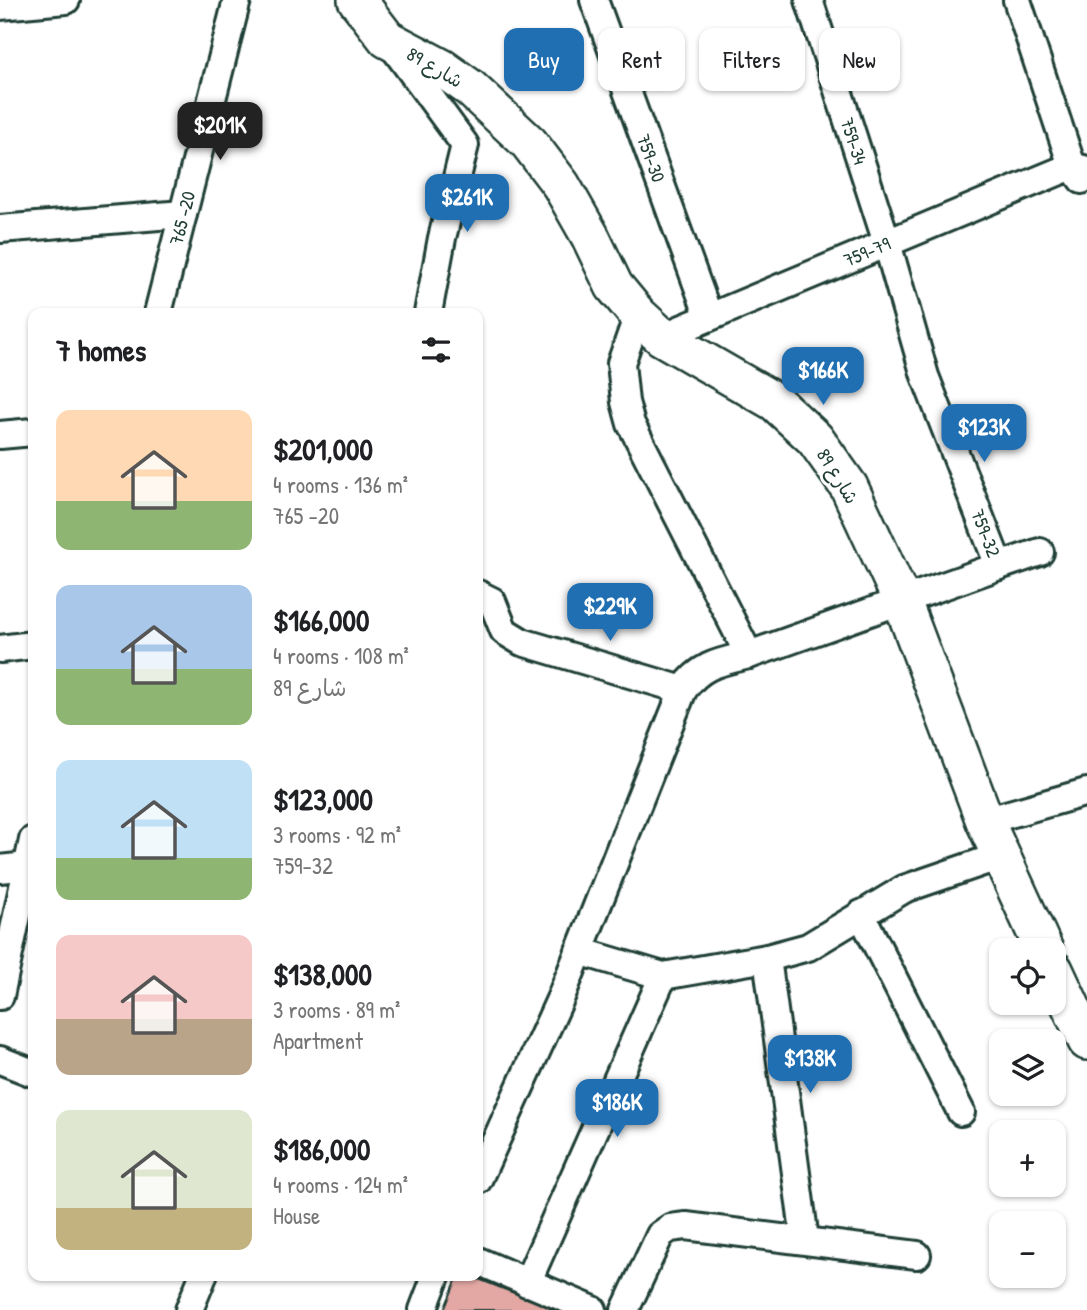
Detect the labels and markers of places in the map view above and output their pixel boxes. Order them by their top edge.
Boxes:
pin: $201K [171,102,269,162]
pin: $261K [418,174,516,234]
pin: $166K [774,348,872,407]
pin: $123K [935,405,1033,464]
pin: $229K [561,584,659,643]
pin: $138K [761,1036,859,1095]
pin: $186K [568,1080,666,1139]

